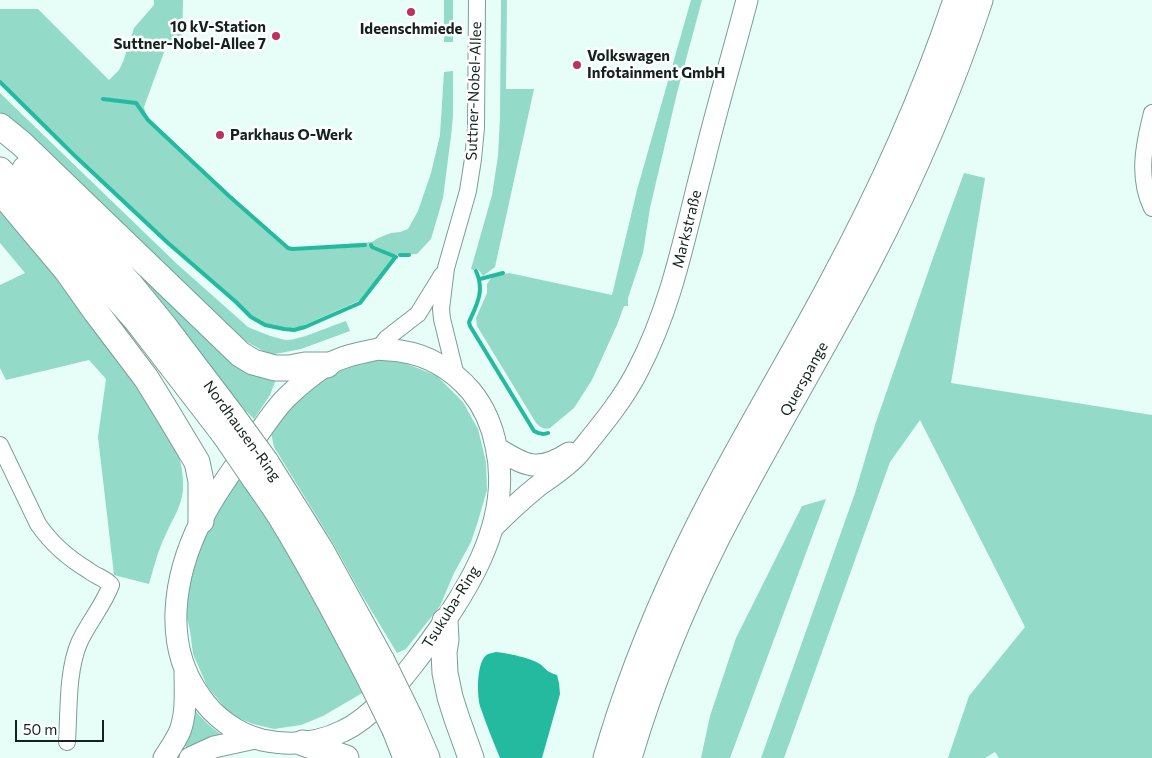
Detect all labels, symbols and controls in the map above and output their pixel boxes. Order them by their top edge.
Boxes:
marker: Ideenschmiede [405,6,417,18]
place label: 10 kV-Station Suttner-Nobel-Allee 7 [114,18,266,53]
place label: Ideenschmiede [360,20,462,38]
street label: Suttner-Nobel-Allee [463,21,485,161]
marker: 10 kV-Station Suttner-Nobel-Allee 7 [270,30,282,42]
place label: Volkswagen Infotainment GmbH [587,47,725,82]
marker: Volkswagen Infotainment GmbH [571,59,583,71]
place label: Parkhaus O-Werk [230,126,353,144]
marker: Parkhaus O-Werk [214,129,226,141]
street label: Markstraße [669,188,705,270]
street label: Querspange [776,339,832,419]
street label: Nordhausen-Ring [200,377,284,485]
street label: Tsukuba-Ring [418,562,484,652]
scale bar [18,710,106,742]
text: 50 m [23,720,57,738]

